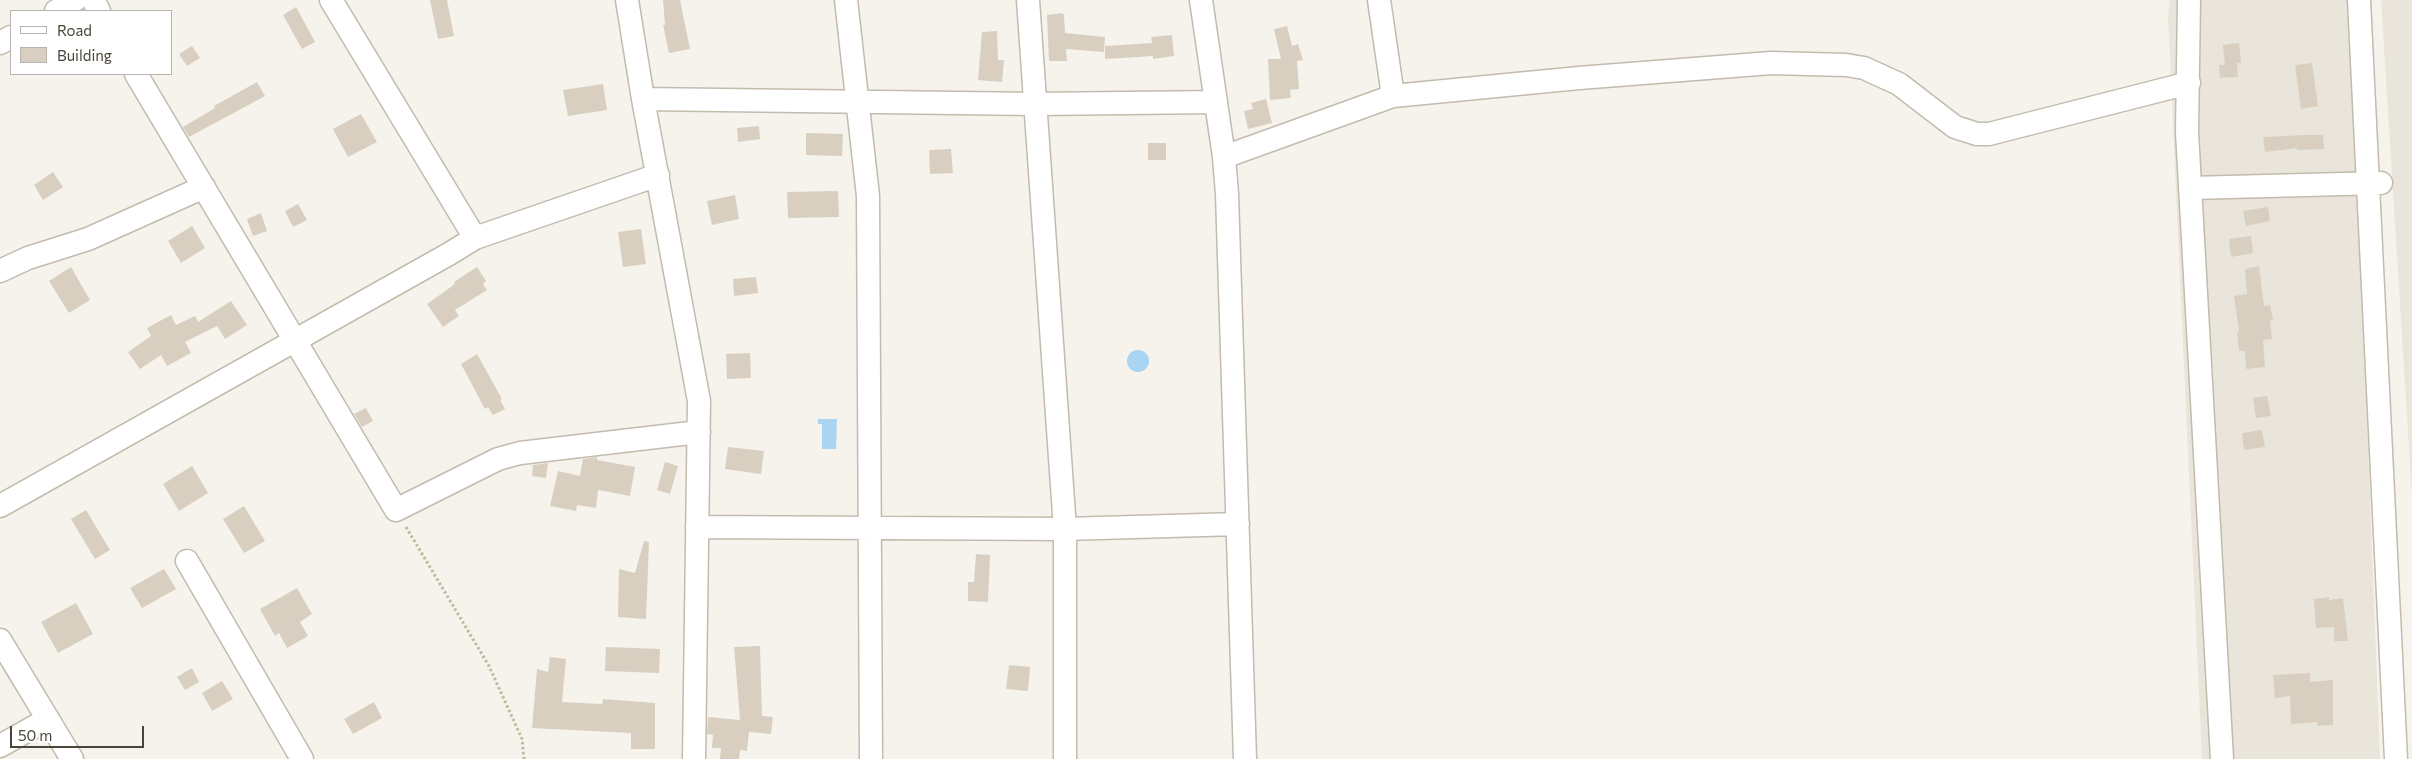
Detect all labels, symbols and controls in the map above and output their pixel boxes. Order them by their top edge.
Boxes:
legend [10,10,172,75]
text: Road [57,21,92,39]
text: Building [57,46,112,64]
scale bar [12,716,146,748]
text: 50 m [18,726,52,744]

